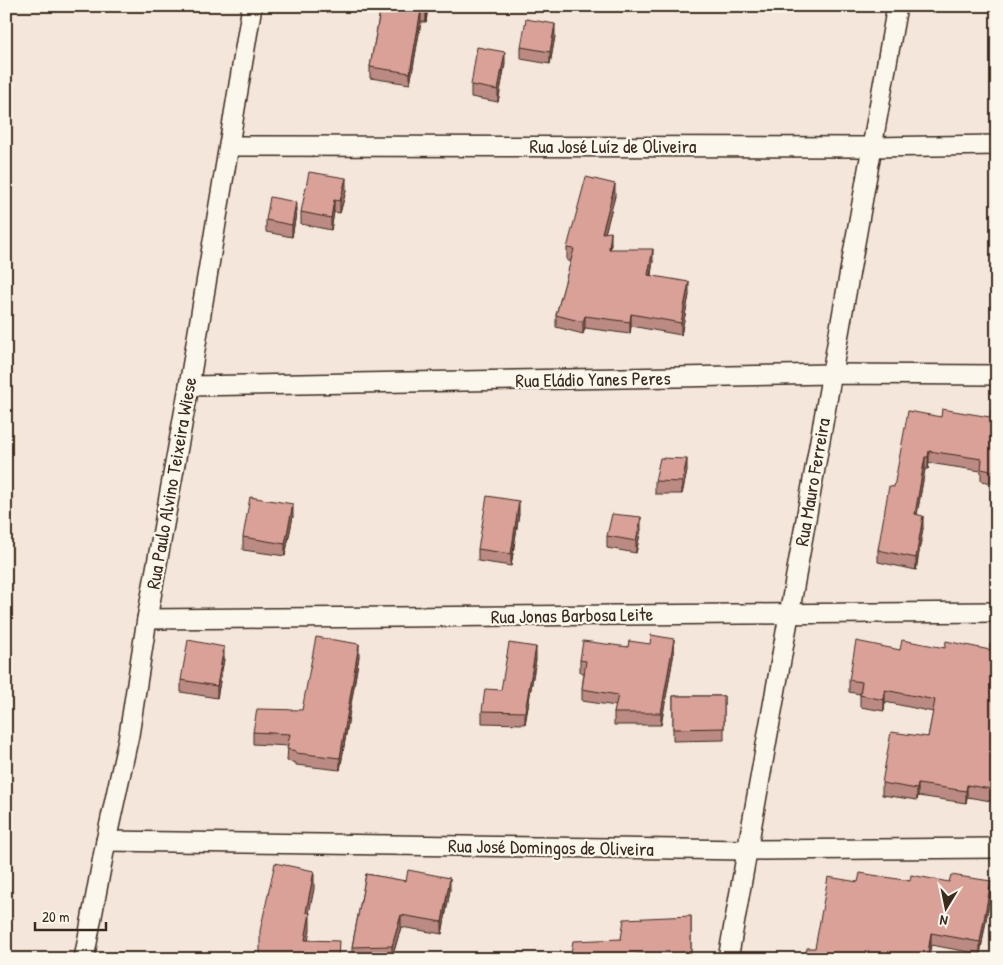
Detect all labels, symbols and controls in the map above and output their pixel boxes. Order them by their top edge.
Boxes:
street label: Rua José Luíz de Oliveira [530,133,697,159]
street label: Rua Eládio Yanes Peres [515,365,671,393]
street label: Rua Paulo Alvino Teixeira Wiese [140,375,203,591]
street label: Rua Mauro Ferreira [788,415,836,548]
street label: Rua Jonas Barbosa Leite [491,601,654,629]
street label: Rua José Domingos de Oliveira [448,832,655,862]
north arrow [920,882,970,932]
scale bar [35,900,106,932]
text: 20 m [42,906,69,927]
text: N [938,911,949,931]

